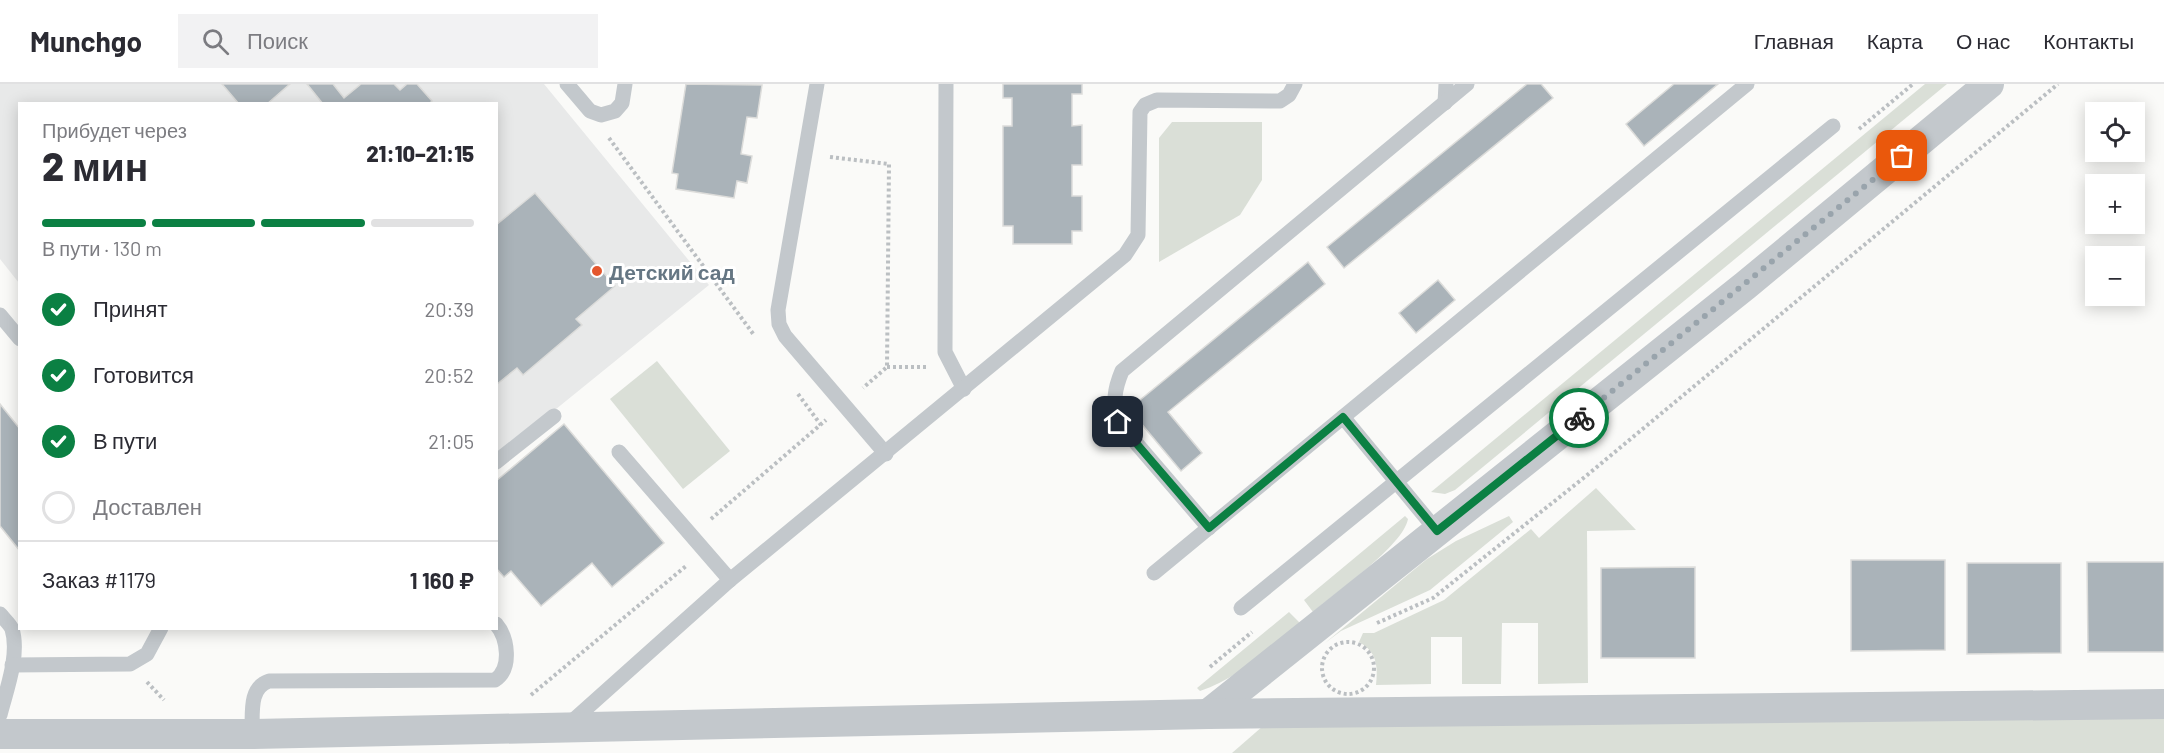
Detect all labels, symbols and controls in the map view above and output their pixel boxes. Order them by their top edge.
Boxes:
search box [178,14,598,68]
text: Munchgo [30,24,142,58]
icon: search [199,25,232,58]
text: Поиск [247,27,308,53]
text: Главная [1754,28,1834,53]
text: Карта [1867,28,1923,53]
text: О нас [1956,28,2010,53]
text: Контакты [2043,28,2134,53]
map controls [2085,102,2145,306]
button: locate [2085,102,2145,162]
text: Прибудет через [42,118,187,142]
pin [1876,130,1927,181]
icon: bag [1885,139,1918,172]
text: 21:10–21:15 [366,140,474,166]
text: 2 мин [42,142,148,189]
button: + [2085,174,2145,234]
text: В пути · 130 m [42,236,162,260]
button: − [2085,246,2145,306]
place label: Детский сад [609,259,735,284]
marker: Детский сад [590,264,604,278]
icon: check [42,293,75,326]
text: Принят [93,295,167,321]
text: 20:39 [424,297,474,321]
icon: check [42,359,75,392]
text: Готовится [93,361,194,387]
text: 20:52 [424,363,474,387]
courier [1549,388,1609,448]
pin [1092,396,1143,447]
icon: bike [1563,402,1596,435]
icon: home [1101,405,1134,438]
icon: check [42,425,75,458]
text: В пути [93,427,157,453]
text: 21:05 [428,429,474,453]
text: Доставлен [93,493,202,519]
text: Заказ #1179 [42,566,156,592]
text: 1 160 ₽ [410,567,474,593]

